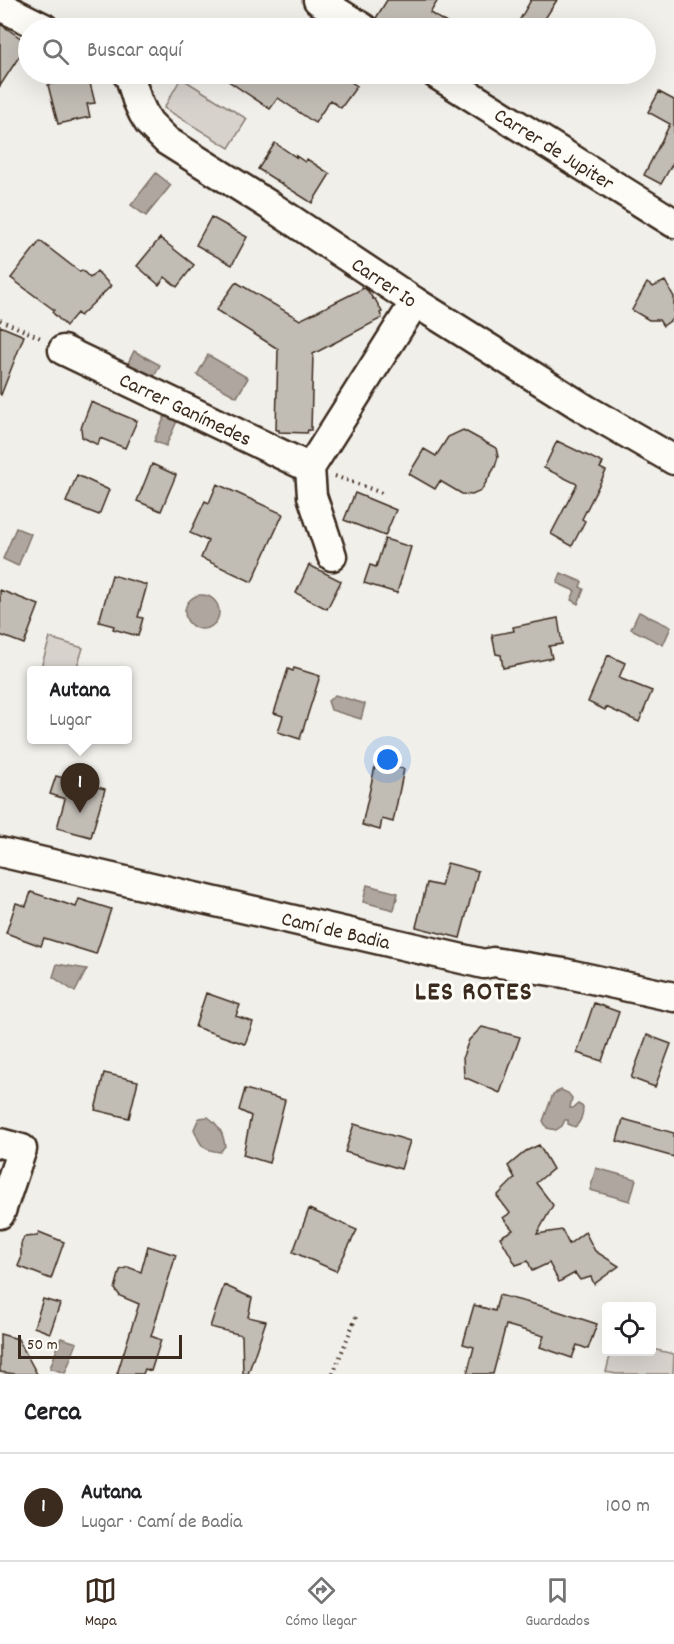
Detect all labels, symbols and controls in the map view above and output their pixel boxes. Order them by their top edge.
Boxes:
search box [18,18,656,84]
icon: search [39,35,72,68]
text: Buscar aquí [87,36,182,67]
street label: Carrer de Jupiter [487,102,619,200]
street label: Carrer Io [344,251,422,317]
street label: Carrer Ganímedes [113,367,256,456]
popup [27,666,132,744]
text: Autana [49,676,110,707]
text: Lugar [49,707,92,735]
your location [373,745,402,774]
pin: 1 [60,764,100,813]
street label: Camí de Badia [278,906,394,960]
district label: LES ROTES [415,974,533,1013]
map controls [602,1302,656,1356]
button: locate [602,1302,656,1356]
scale bar [18,1332,182,1360]
text: 50 m [27,1334,58,1357]
text: Cerca [24,1395,81,1432]
text: Autana [81,1478,141,1509]
text: 1 [41,1493,46,1521]
text: 100 m [606,1493,650,1521]
text: Lugar · Camí de Badia [81,1509,242,1537]
tab: Mapa [84,1574,117,1633]
tab: Cómo llegar [285,1574,357,1633]
tab: Guardados [525,1574,590,1633]

